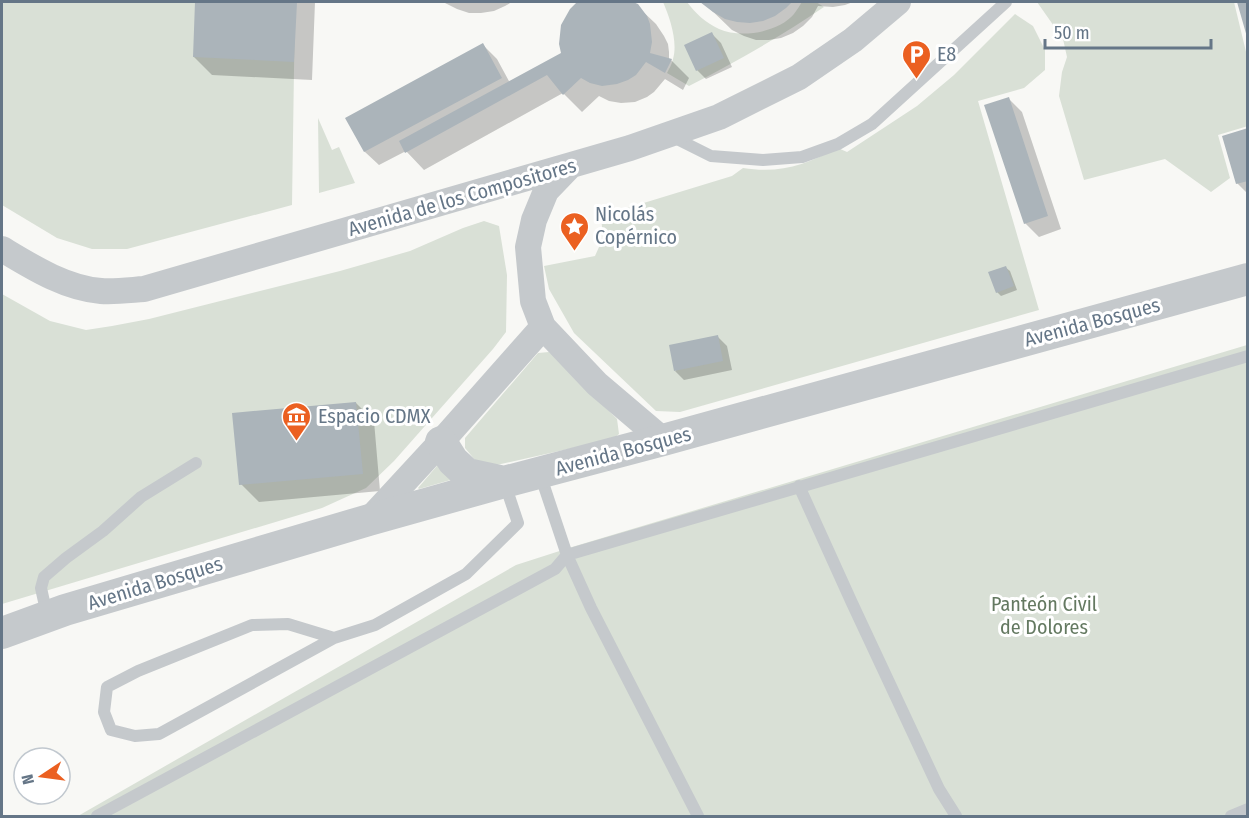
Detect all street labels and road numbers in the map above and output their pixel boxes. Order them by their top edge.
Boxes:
street label: Avenida de los Compositores [345,153,579,241]
street label: Avenida Bosques [1021,292,1163,352]
street label: Avenida Bosques [552,421,694,481]
street label: Avenida Bosques [85,551,225,615]

